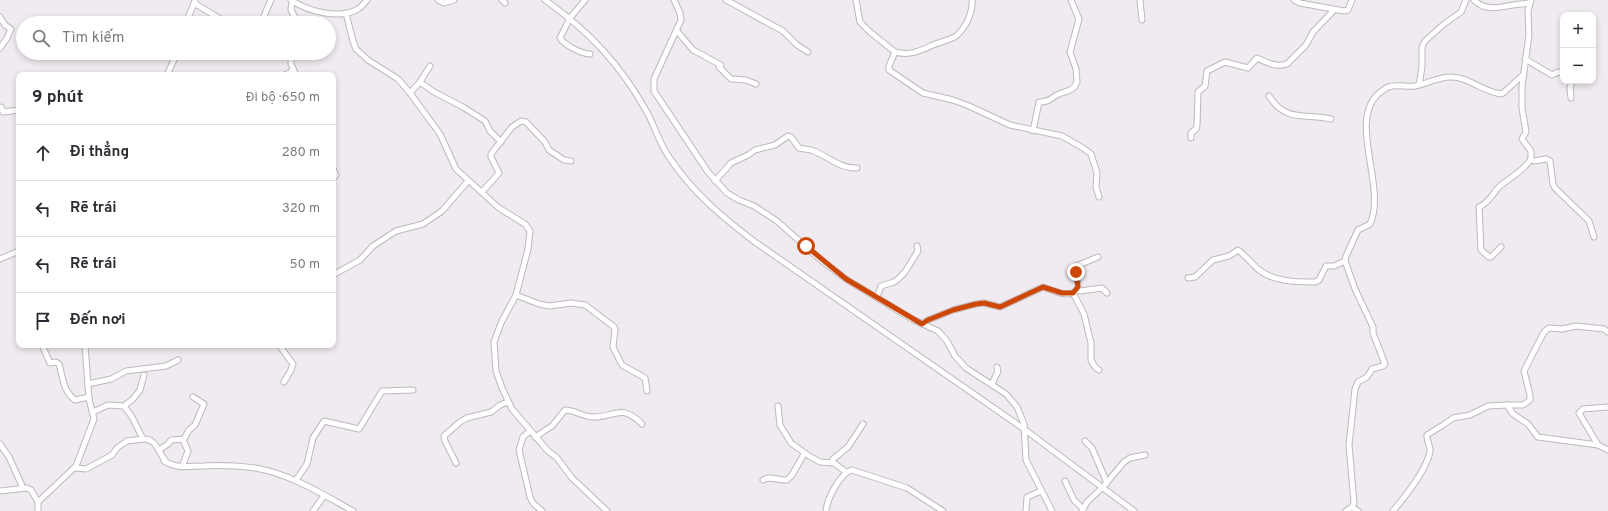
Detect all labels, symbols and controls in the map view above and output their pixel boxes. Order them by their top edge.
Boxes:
map controls [1560,12,1596,84]
button: + [1560,12,1596,48]
search box [16,16,336,60]
icon: search [30,27,52,49]
text: Tìm kiếm [62,29,124,48]
button: − [1560,48,1596,84]
text: 9 phút [32,87,83,109]
text: Đi bộ · 650 m [246,90,320,106]
icon: ahead [32,142,54,164]
text: Đi thẳng [70,143,129,162]
text: 280 m [282,145,320,161]
icon: left [32,198,54,220]
text: Rẽ trái [70,199,117,218]
text: 320 m [282,201,320,217]
route start [797,237,815,255]
icon: left [32,254,54,276]
text: Rẽ trái [70,255,117,274]
text: 50 m [290,257,320,273]
route end [1067,263,1085,281]
icon: arrive [32,310,54,332]
text: Đến nơi [70,311,126,330]

